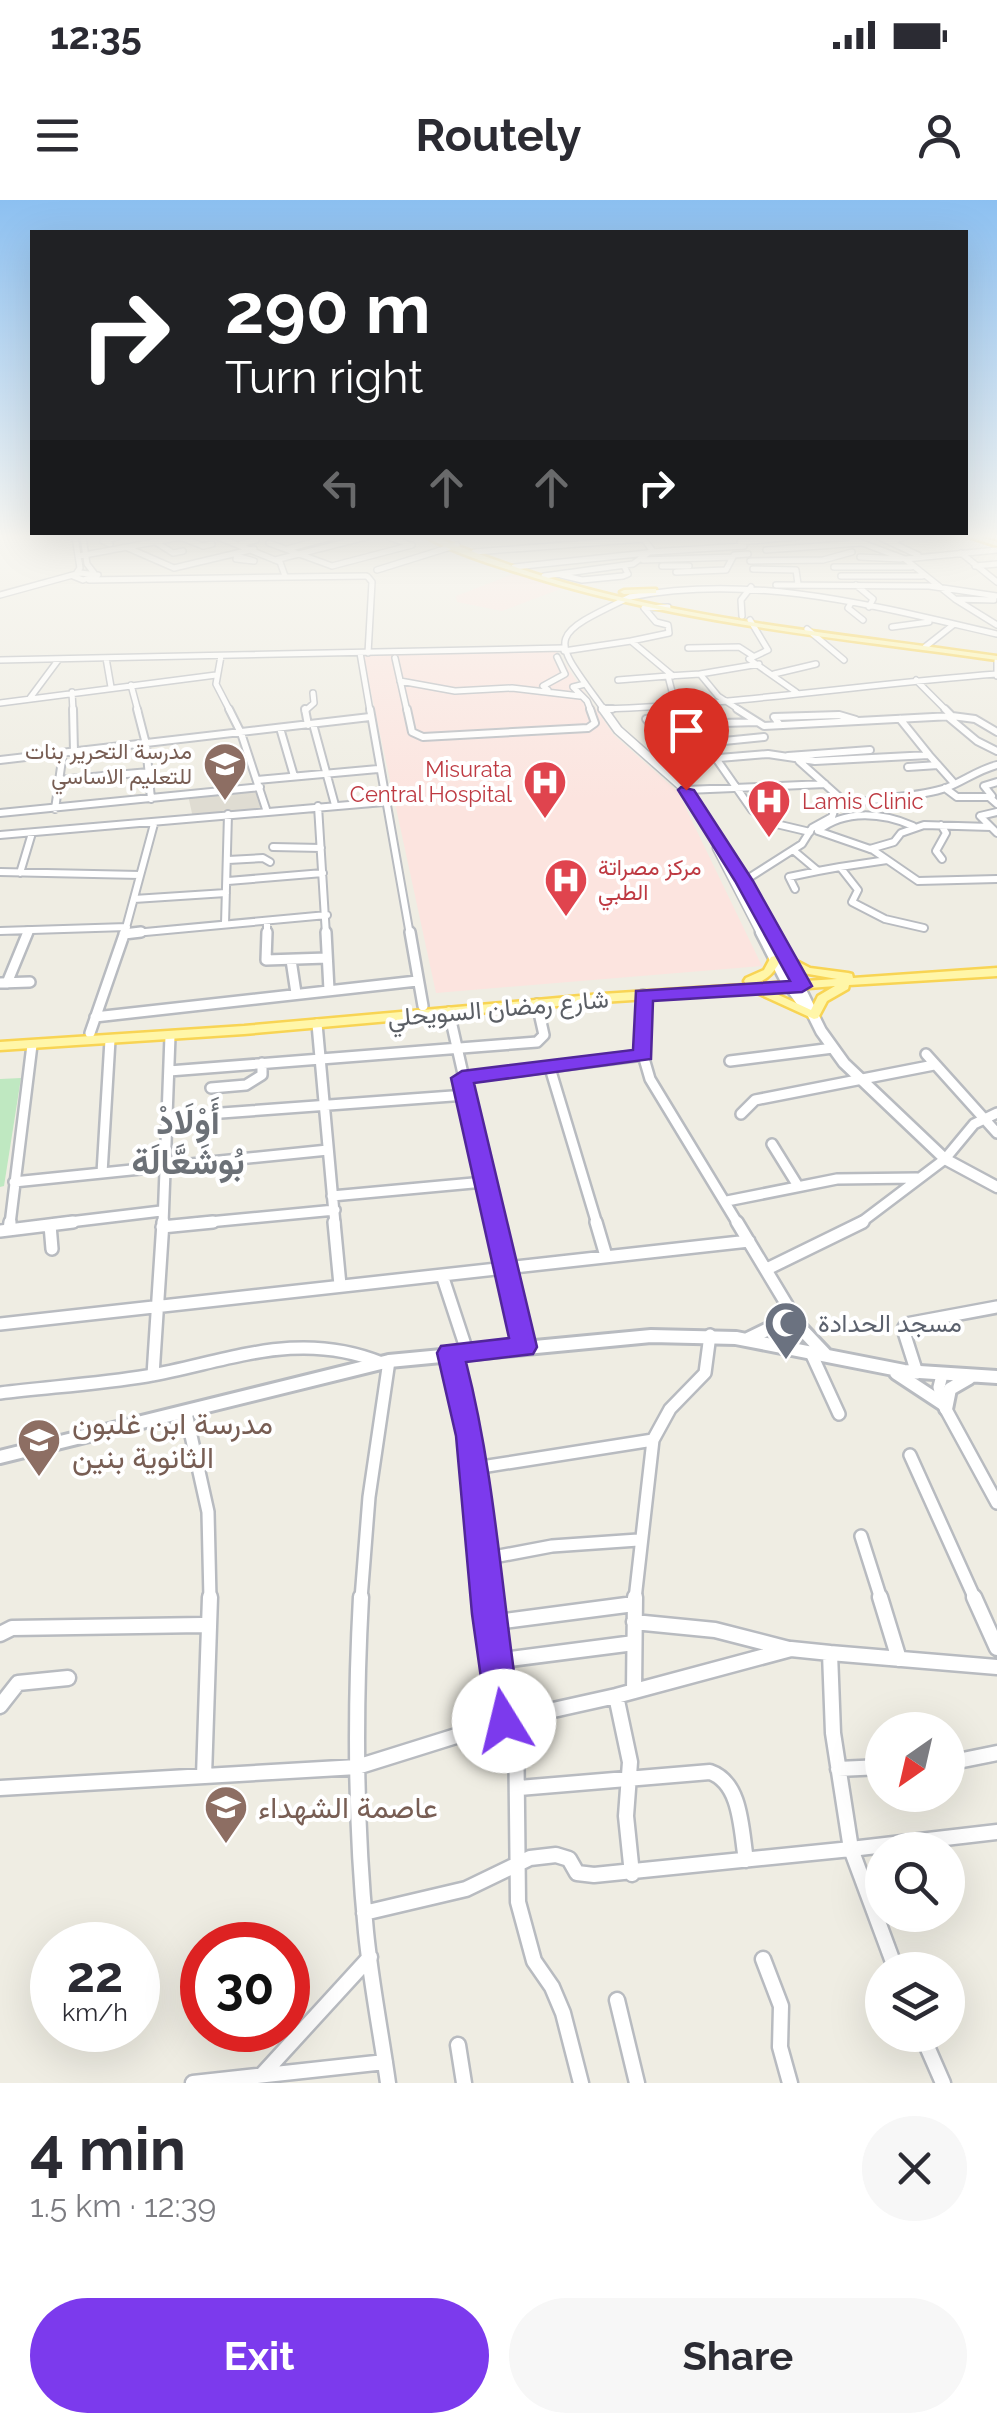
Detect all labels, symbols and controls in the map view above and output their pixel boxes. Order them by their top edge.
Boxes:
text: 12:35 [50,13,142,58]
icon: menu [30,108,85,163]
icon: person [912,108,967,163]
text: Routely [416,109,581,162]
text: 290 m [225,267,431,349]
icon: right [60,270,190,400]
text: Turn right [225,351,423,404]
icon: left [314,460,369,515]
icon: ahead [419,460,474,515]
icon: ahead [524,460,579,515]
icon: right [629,460,684,515]
pin [644,688,729,791]
icon: arrive [659,703,714,758]
place label: مدرسة التحرير بنات للتعليم الاساسي [25,738,192,795]
school or university icon: مدرسة التحرير بنات للتعليم الاساسي [202,741,248,802]
place label: Misurata Central Hospital [350,756,512,807]
hospital icon: Misurata Central Hospital [522,759,568,820]
hospital icon: Lamis Clinic [746,778,792,839]
place label: Lamis Clinic [802,788,924,814]
place label: مركز مصراتة الطبي [598,854,702,911]
hospital icon: مركز مصراتة الطبي [543,857,589,918]
street label: شارع رمضان السويحلي [386,983,610,1039]
district label: أَوْلَادْ بُوشَعَّالَة [131,1096,245,1184]
mosque icon: مسجد الحدادة [763,1300,809,1361]
place label: مسجد الحدادة [818,1308,962,1338]
place label: مدرسة ابن غلبون الثانوية بنين [72,1406,273,1476]
school or university icon: مدرسة ابن غلبون الثانوية بنين [16,1417,62,1478]
position arrow [452,1669,556,1773]
north arrow [865,1712,965,1812]
map controls [865,1712,965,2052]
school or university icon: عاصمة الشهداء [203,1784,249,1845]
place label: عاصمة الشهداء [258,1790,438,1826]
button: search [865,1832,965,1932]
speed limit sign: 30 [180,1922,310,2052]
text: 22 [67,1945,123,2004]
button: layers [865,1952,965,2052]
text: km/h [62,1997,128,2027]
text: 4 min [30,2114,186,2184]
button: close [862,2116,967,2221]
text: 1.5 km · 12:39 [30,2187,216,2224]
button: Exit [30,2298,489,2413]
button: Share [509,2298,967,2413]

